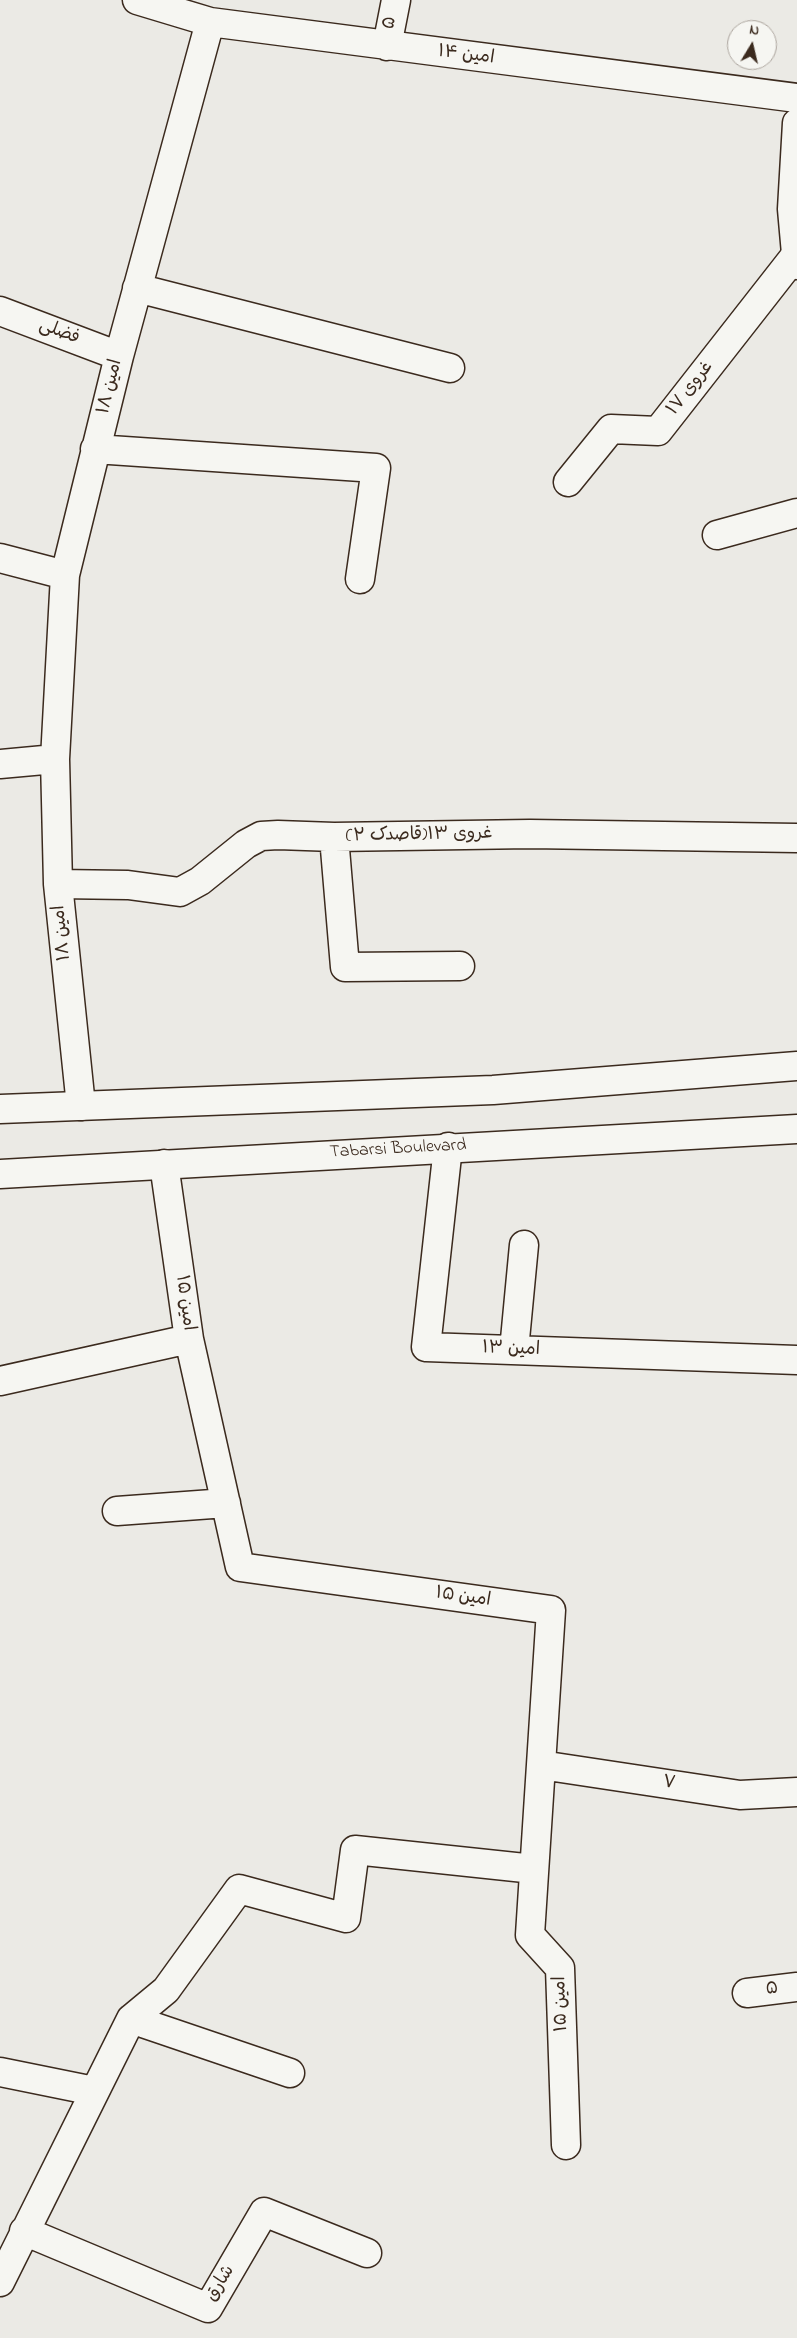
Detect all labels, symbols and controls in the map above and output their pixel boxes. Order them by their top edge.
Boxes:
street label: ۵ [379,15,403,31]
north arrow [727,20,777,70]
text: N [748,20,761,42]
street label: امین ۱۴ [437,42,495,70]
street label: فضلی [36,315,82,351]
street label: امین ۱۸ [94,357,128,417]
street label: غروی ۱۷ [663,358,719,420]
street label: غروی ۱۳(قاصدک ۲) [345,824,493,848]
street label: امین ۱۸ [49,904,77,962]
street label: Tabarsi Boulevard [329,1136,467,1164]
street label: امین ۱۵ [169,1274,199,1332]
street label: امین ۱۳ [482,1338,540,1362]
street label: امین ۱۵ [434,1583,492,1613]
street label: ۷ [661,1772,677,1796]
street label: امین ۱۵ [550,1976,574,2032]
street label: ۵ [765,1979,779,2001]
street label: شارق [202,2262,240,2306]

